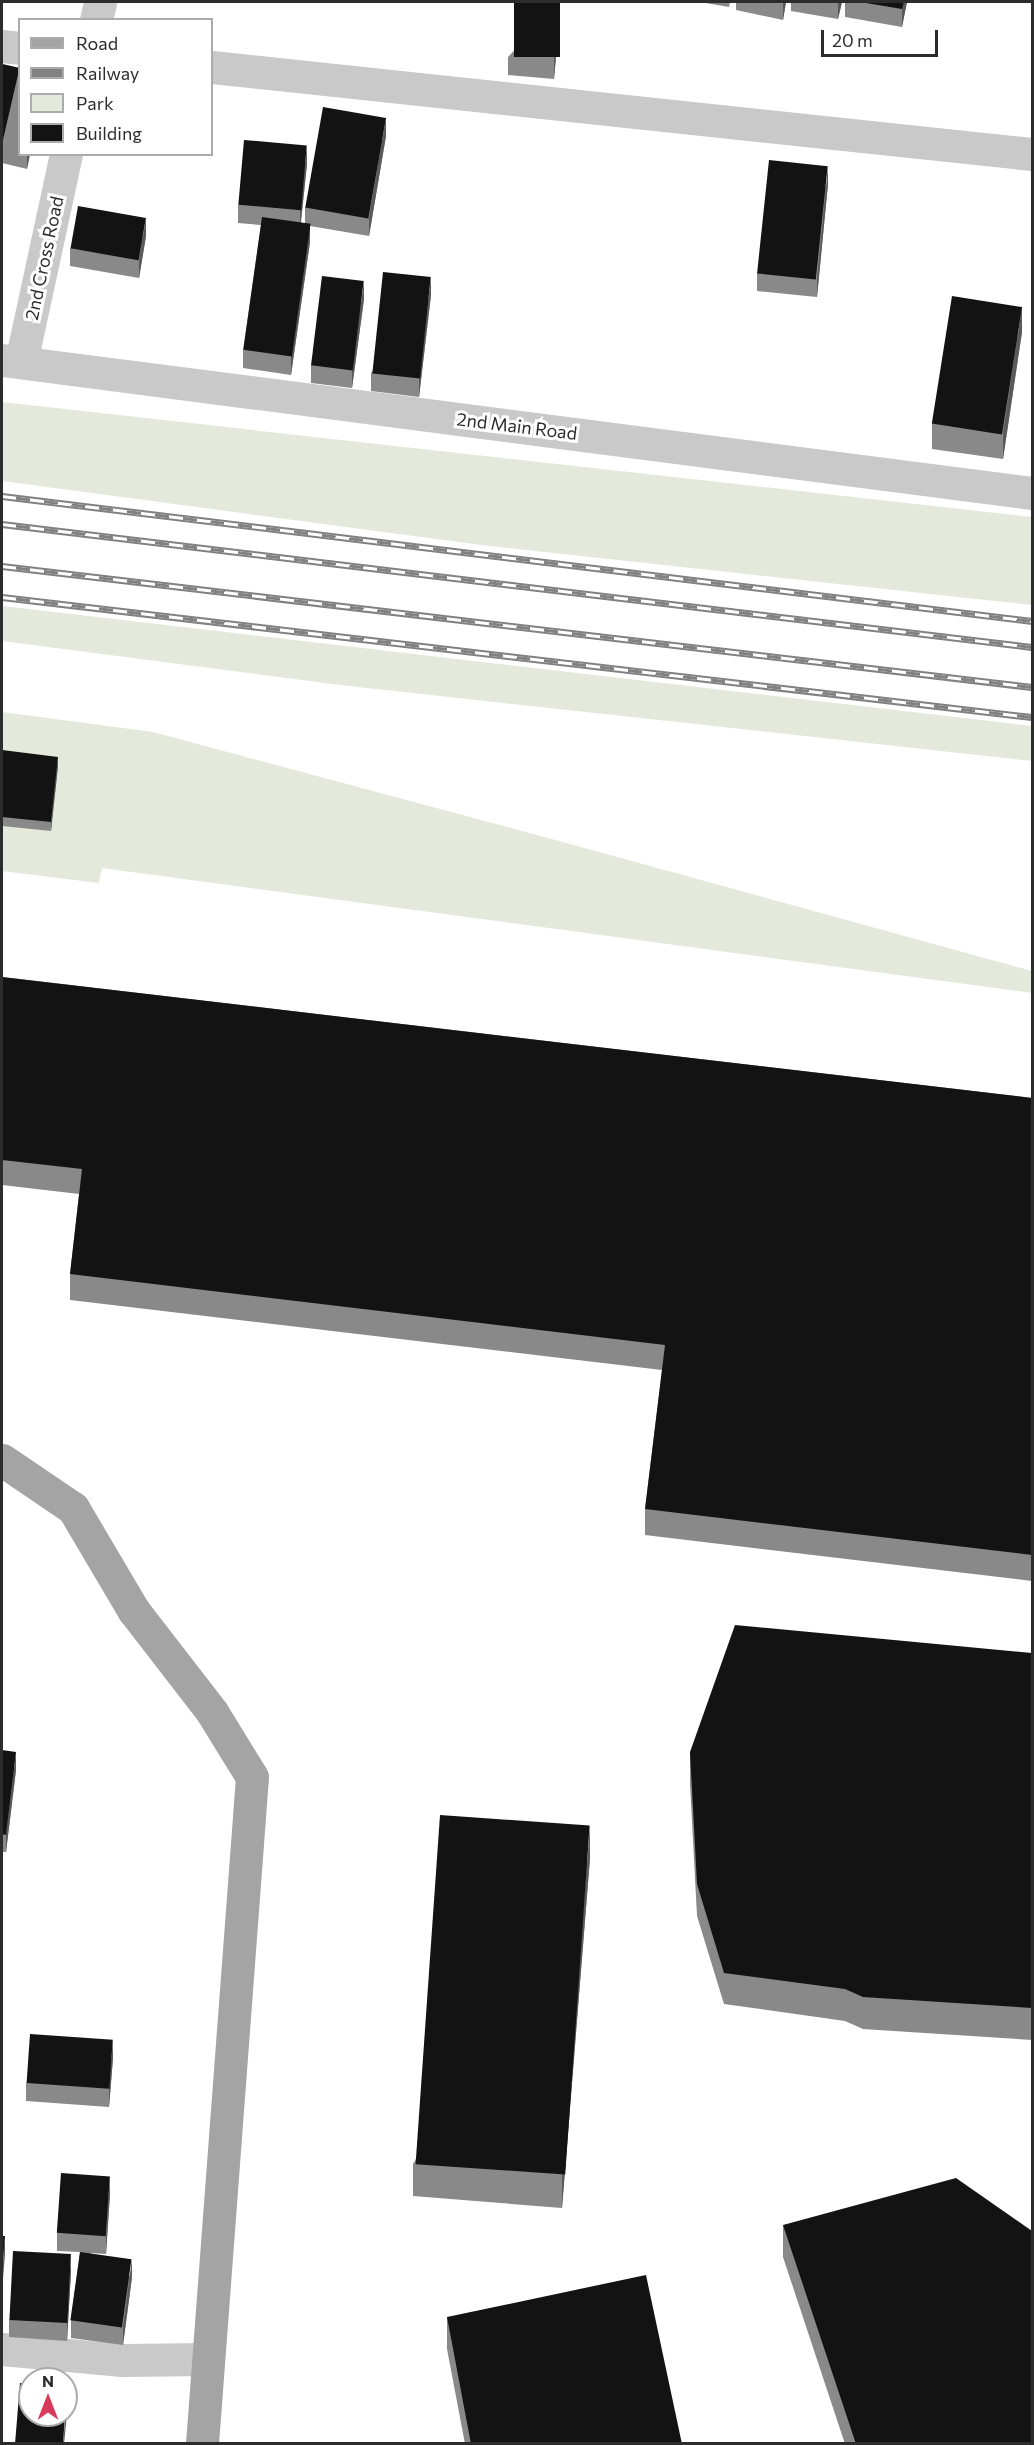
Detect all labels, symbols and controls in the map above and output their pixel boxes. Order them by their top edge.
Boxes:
legend [18,18,213,156]
scale bar [824,18,941,56]
text: 20 m [832,29,873,51]
text: Road [76,32,118,54]
text: Railway [76,62,139,84]
text: Park [76,92,114,114]
text: Building [76,122,142,144]
street label: 2nd Cross Road [20,194,68,322]
street label: 2nd Main Road [456,408,578,444]
north arrow [18,2367,78,2427]
text: N [42,2371,54,2390]

